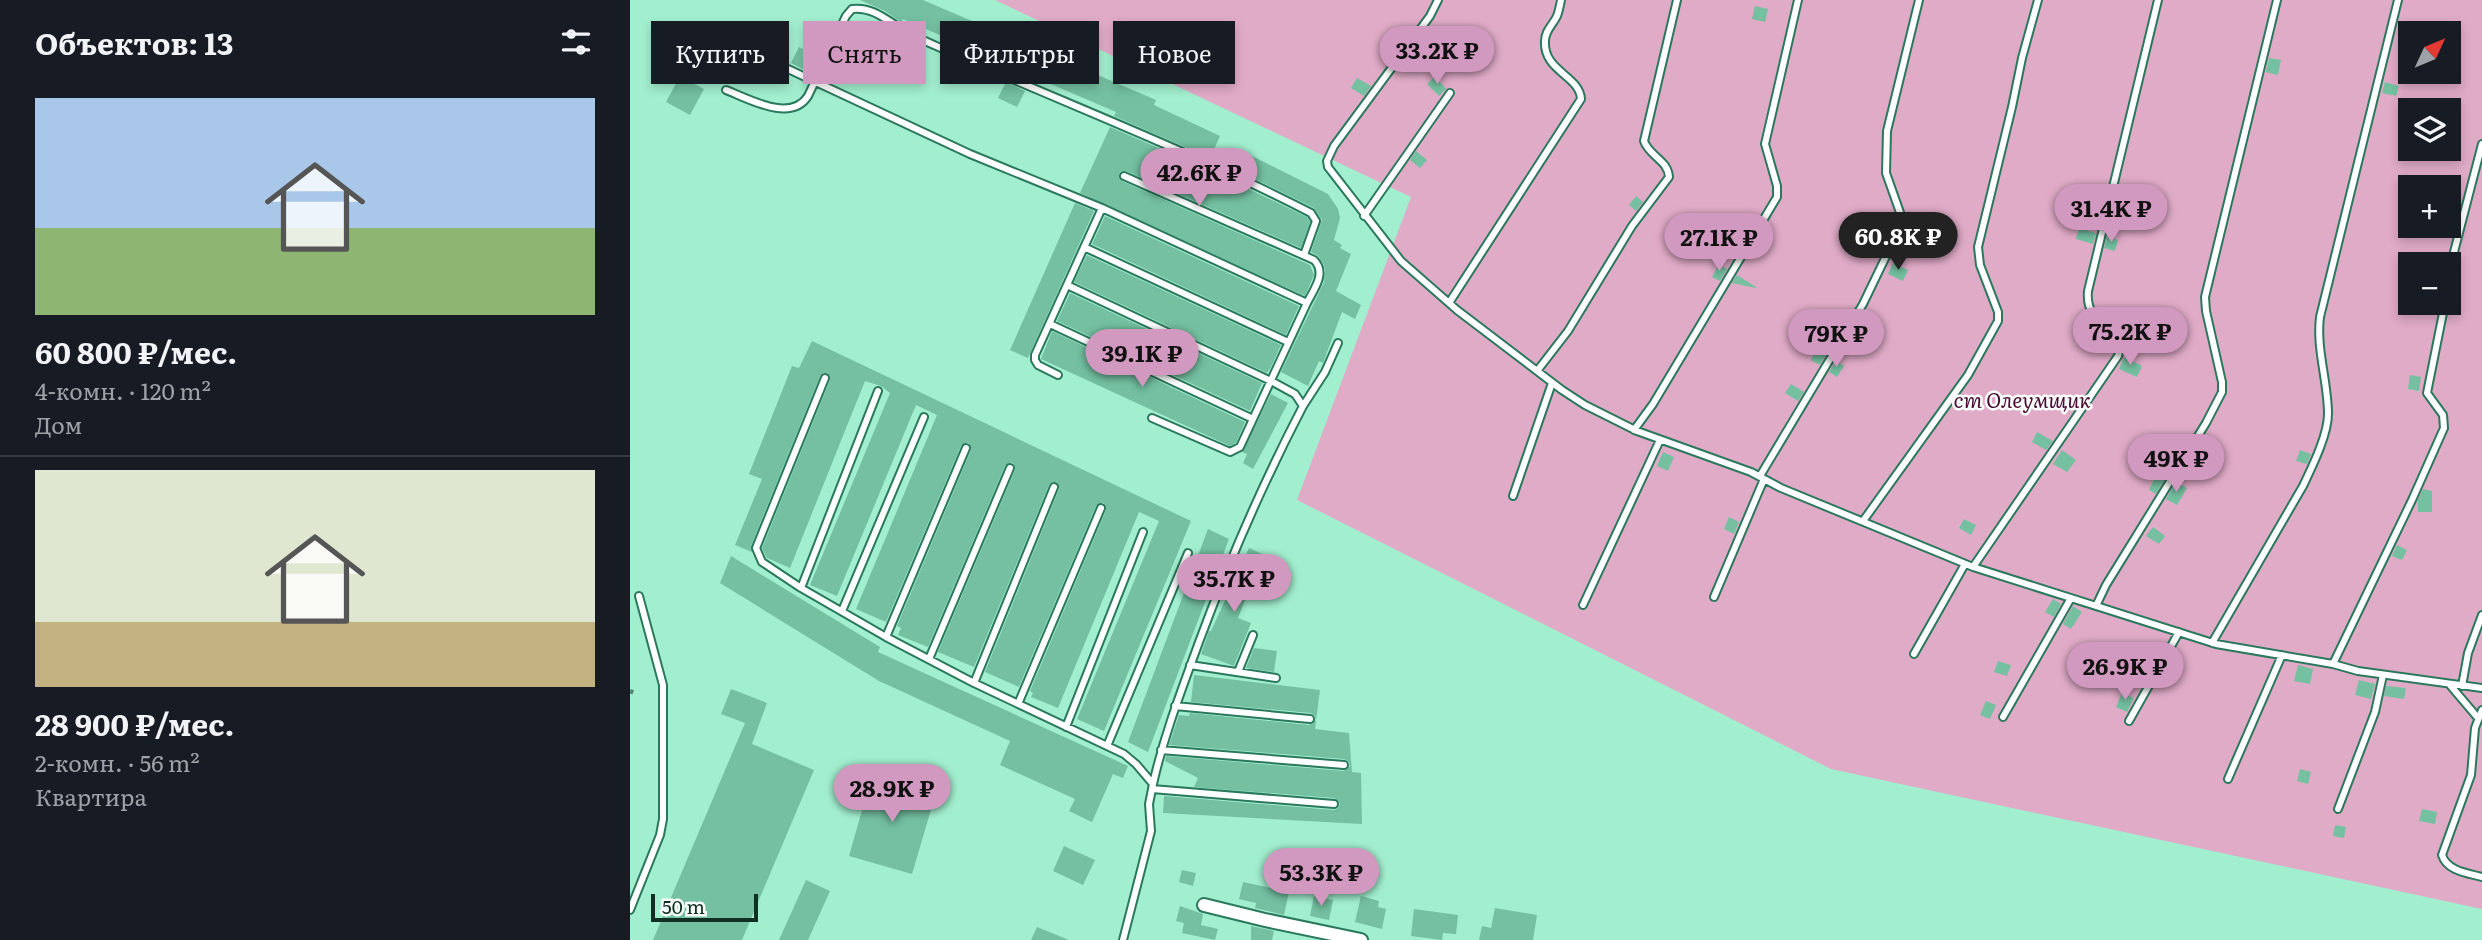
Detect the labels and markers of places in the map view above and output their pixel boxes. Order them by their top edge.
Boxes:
pin: 33.2K ₽ [1372,27,1502,86]
pin: 42.6K ₽ [1134,148,1264,208]
pin: 31.4K ₽ [2046,184,2176,244]
pin: 60.8K ₽ [1833,212,1963,272]
pin: 27.1K ₽ [1654,214,1784,273]
pin: 75.2K ₽ [2065,308,2195,367]
pin: 79K ₽ [1787,310,1885,369]
pin: 39.1K ₽ [1077,330,1207,389]
pin: 49K ₽ [2127,434,2225,494]
pin: 35.7K ₽ [1169,554,1299,614]
pin: 26.9K ₽ [2060,642,2190,702]
pin: 28.9K ₽ [827,764,957,824]
pin: 53.3K ₽ [1256,848,1386,908]

